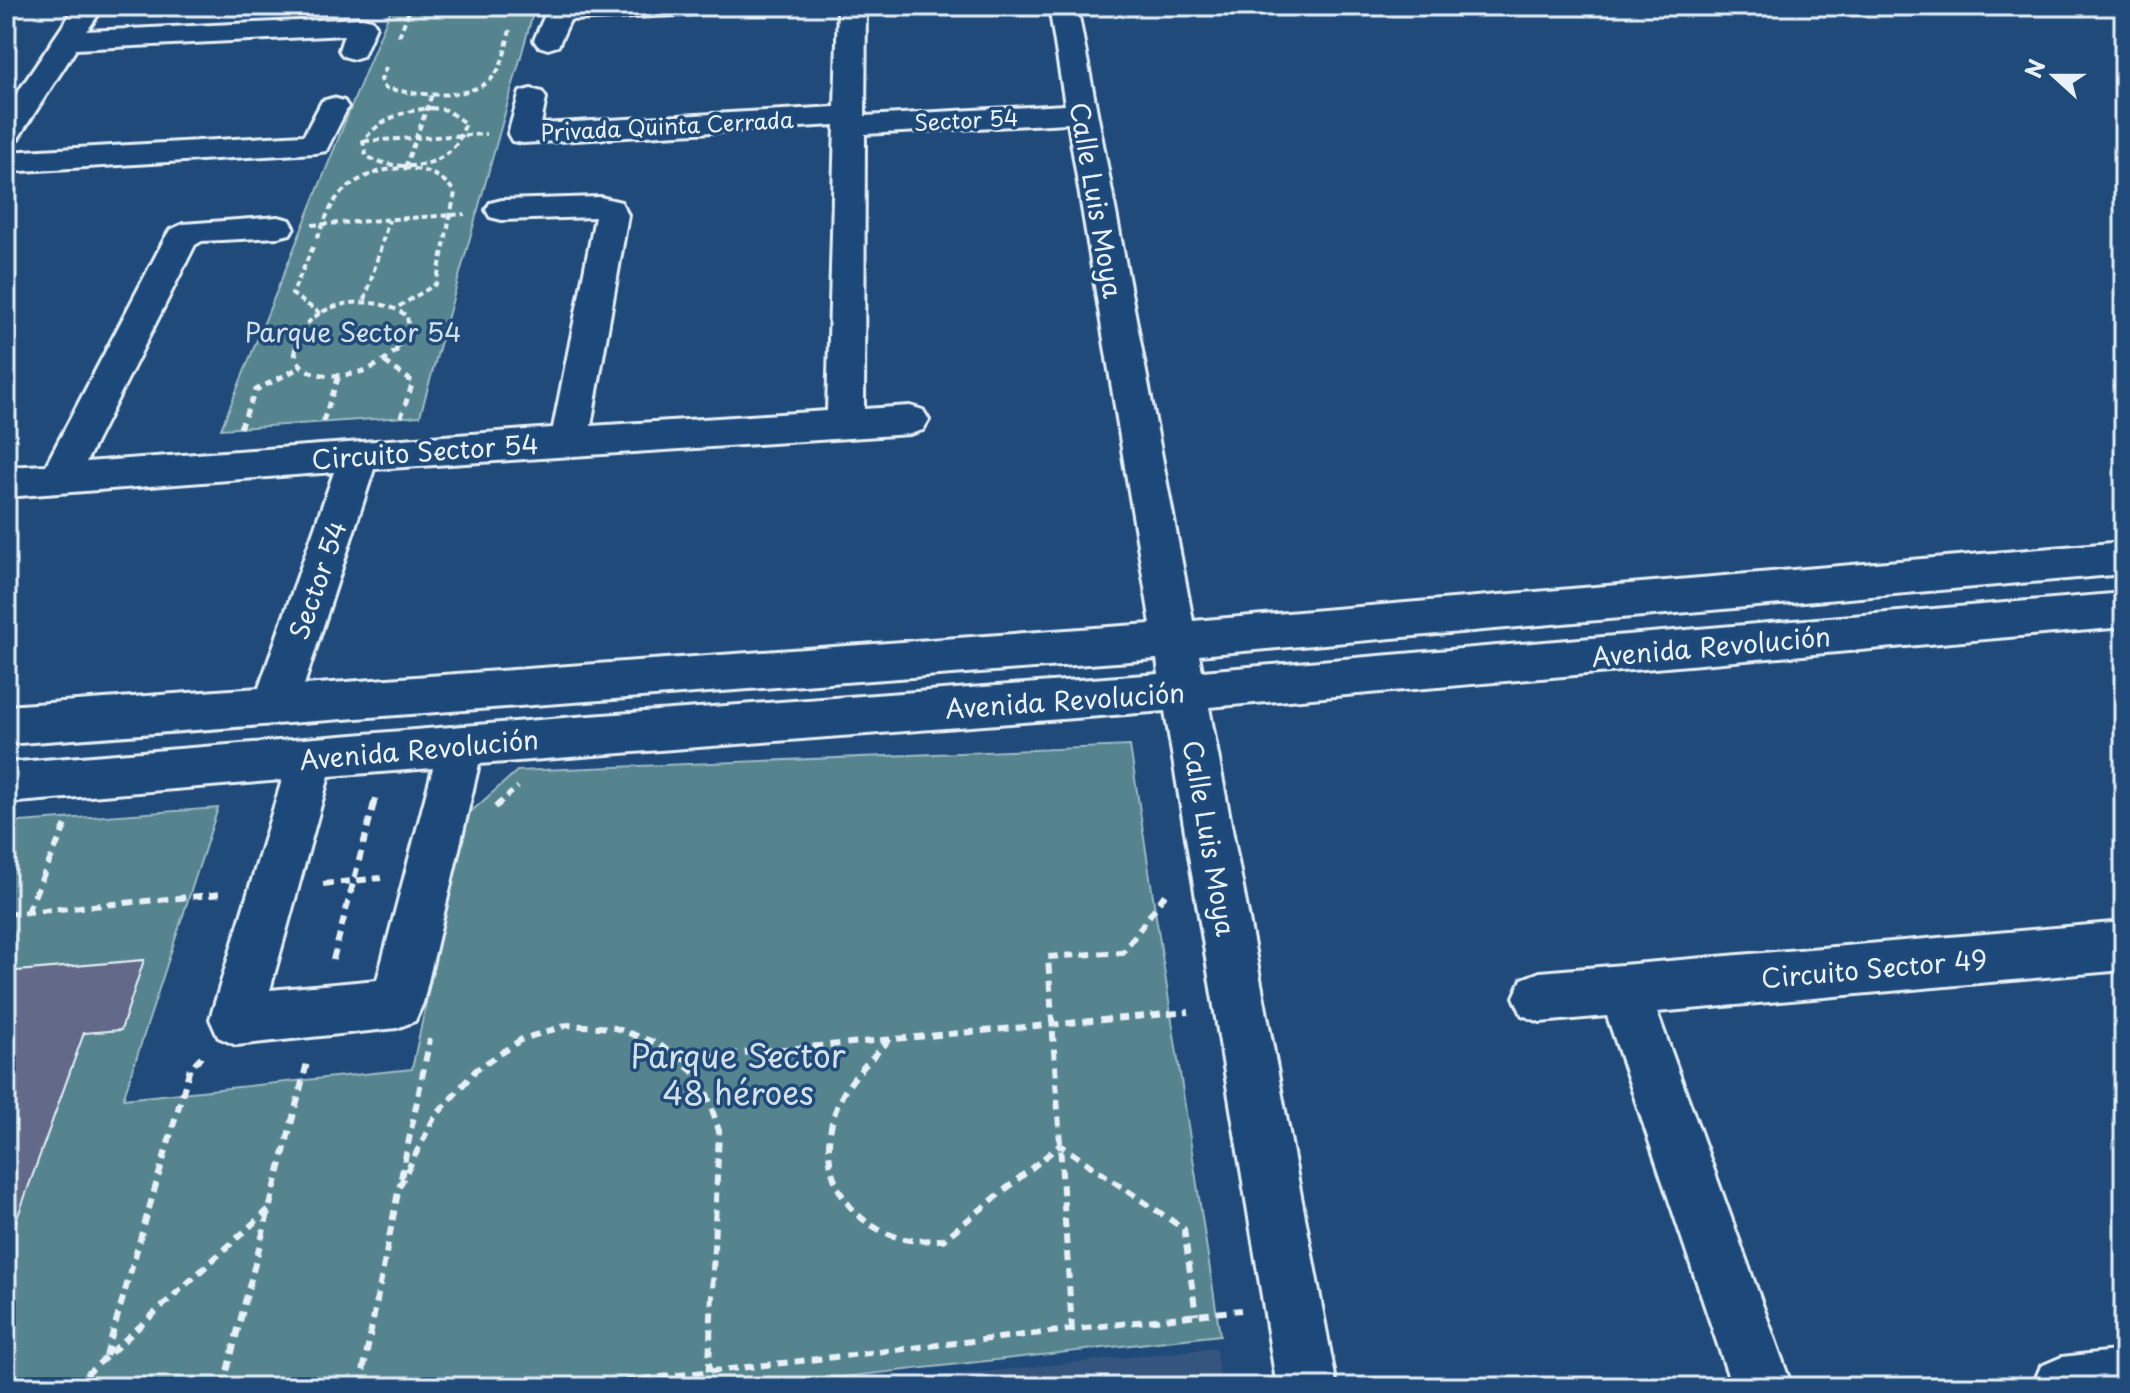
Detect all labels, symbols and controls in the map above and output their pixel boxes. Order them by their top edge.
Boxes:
north arrow [2014,36,2094,116]
text: N [2015,54,2052,82]
street label: Calle Luis Moya [1061,99,1134,302]
street label: Sector 54 [913,100,1019,138]
street label: Privada Quinta Cerrada [540,102,794,148]
park label: Parque Sector 54 [245,312,461,351]
street label: Circuito Sector 54 [310,424,540,478]
street label: Sector 54 [278,515,356,645]
street label: Avenida Revolución [1590,616,1832,676]
street label: Avenida Revolución [944,672,1186,728]
street label: Avenida Revolución [298,719,540,779]
street label: Calle Luis Moya [1174,737,1247,940]
street label: Circuito Sector 49 [1759,939,1989,997]
park label: Parque Sector 48 héroes [630,1031,846,1116]

